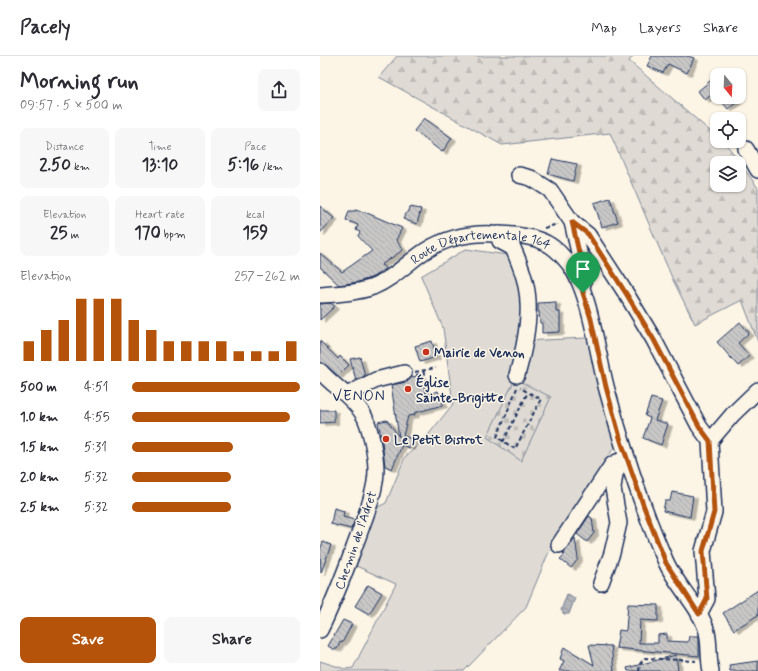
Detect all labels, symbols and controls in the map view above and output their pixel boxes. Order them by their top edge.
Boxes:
text: Pacely [20,15,71,40]
text: Map [591,19,617,37]
text: Layers [639,19,681,37]
text: Share [703,19,738,37]
text: Morning run [20,68,139,96]
north arrow [710,68,746,104]
map controls [710,68,746,192]
button: share [258,69,300,111]
text: 09:57 · 5 × 500 m [20,97,123,114]
button: locate [710,112,746,148]
text: Distance [45,140,84,154]
text: Time [148,140,172,154]
text: Pace [244,140,266,154]
text: 2.50 [39,154,71,176]
text: 13:10 [142,154,178,176]
text: 5:16 [228,154,259,176]
button: layers [710,156,746,192]
text: km [71,160,90,174]
text: /km [259,160,283,174]
text: Elevation [43,208,86,222]
text: Heart rate [135,208,185,222]
text: kcal [246,208,265,222]
text: 25 [50,222,68,244]
text: 170 [134,222,161,244]
text: 159 [243,222,268,244]
street label: Route Départementale 164 [407,227,554,269]
text: m [68,228,79,242]
text: bpm [161,228,186,242]
pin [566,252,600,293]
icon: arrive [572,258,594,280]
text: Elevation [20,268,71,285]
text: 257–262 m [234,268,300,285]
place label: Mairie de Venon [434,345,525,362]
marker: Mairie de Venon [421,347,431,357]
place label: Église Sainte-Brigitte [416,374,505,409]
text: 500 m [20,379,57,396]
text: 4:51 [84,379,108,396]
marker: Église Sainte-Brigitte [403,384,413,394]
district label: VENON [332,387,386,407]
text: 1.0 km [20,409,58,426]
text: 4:55 [84,409,110,426]
place label: Le Petit Bistrot [394,432,483,449]
marker: Le Petit Bistrot [381,434,391,444]
text: 1.5 km [20,439,59,456]
text: 5:31 [84,439,107,456]
text: 2.0 km [20,469,59,486]
text: 5:32 [84,469,108,486]
street label: Chemin de l'Adret [332,489,381,592]
text: 2.5 km [20,499,59,516]
text: 5:32 [84,499,108,516]
button: Save [20,617,156,663]
button: Share [164,617,300,663]

